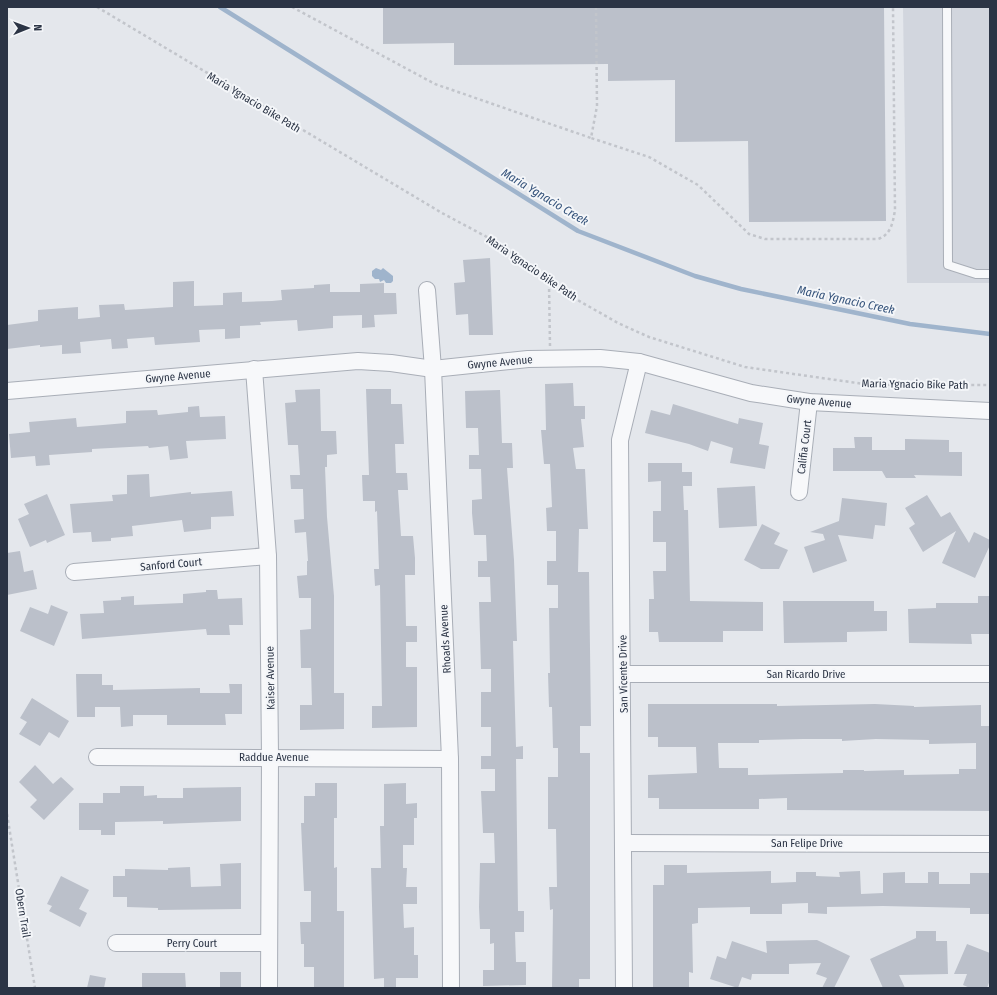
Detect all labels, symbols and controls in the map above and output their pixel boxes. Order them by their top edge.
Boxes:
north arrow [8,8,48,48]
text: N [31,24,44,31]
street label: Maria Ygnacio Bike Path [205,69,303,135]
water label: Maria Ygnacio Creek [499,165,591,229]
street label: Maria Ygnacio Bike Path [484,233,580,304]
water label: Maria Ygnacio Creek [796,283,896,317]
street label: Gwyne Avenue [467,353,533,372]
street label: Gwyne Avenue [145,367,211,386]
street label: Maria Ygnacio Bike Path [862,377,968,392]
street label: Gwyne Avenue [786,392,852,411]
street label: Califia Court [795,419,814,475]
street label: Sanford Court [140,555,203,574]
street label: Rhoads Avenue [437,604,454,674]
street label: San Vicente Drive [616,635,631,713]
street label: Kaiser Avenue [263,646,278,710]
street label: San Ricardo Drive [766,668,846,681]
street label: Raddue Avenue [239,751,309,764]
street label: San Felipe Drive [771,837,843,850]
street label: Obern Trail [12,887,33,939]
street label: Perry Court [167,937,218,950]

